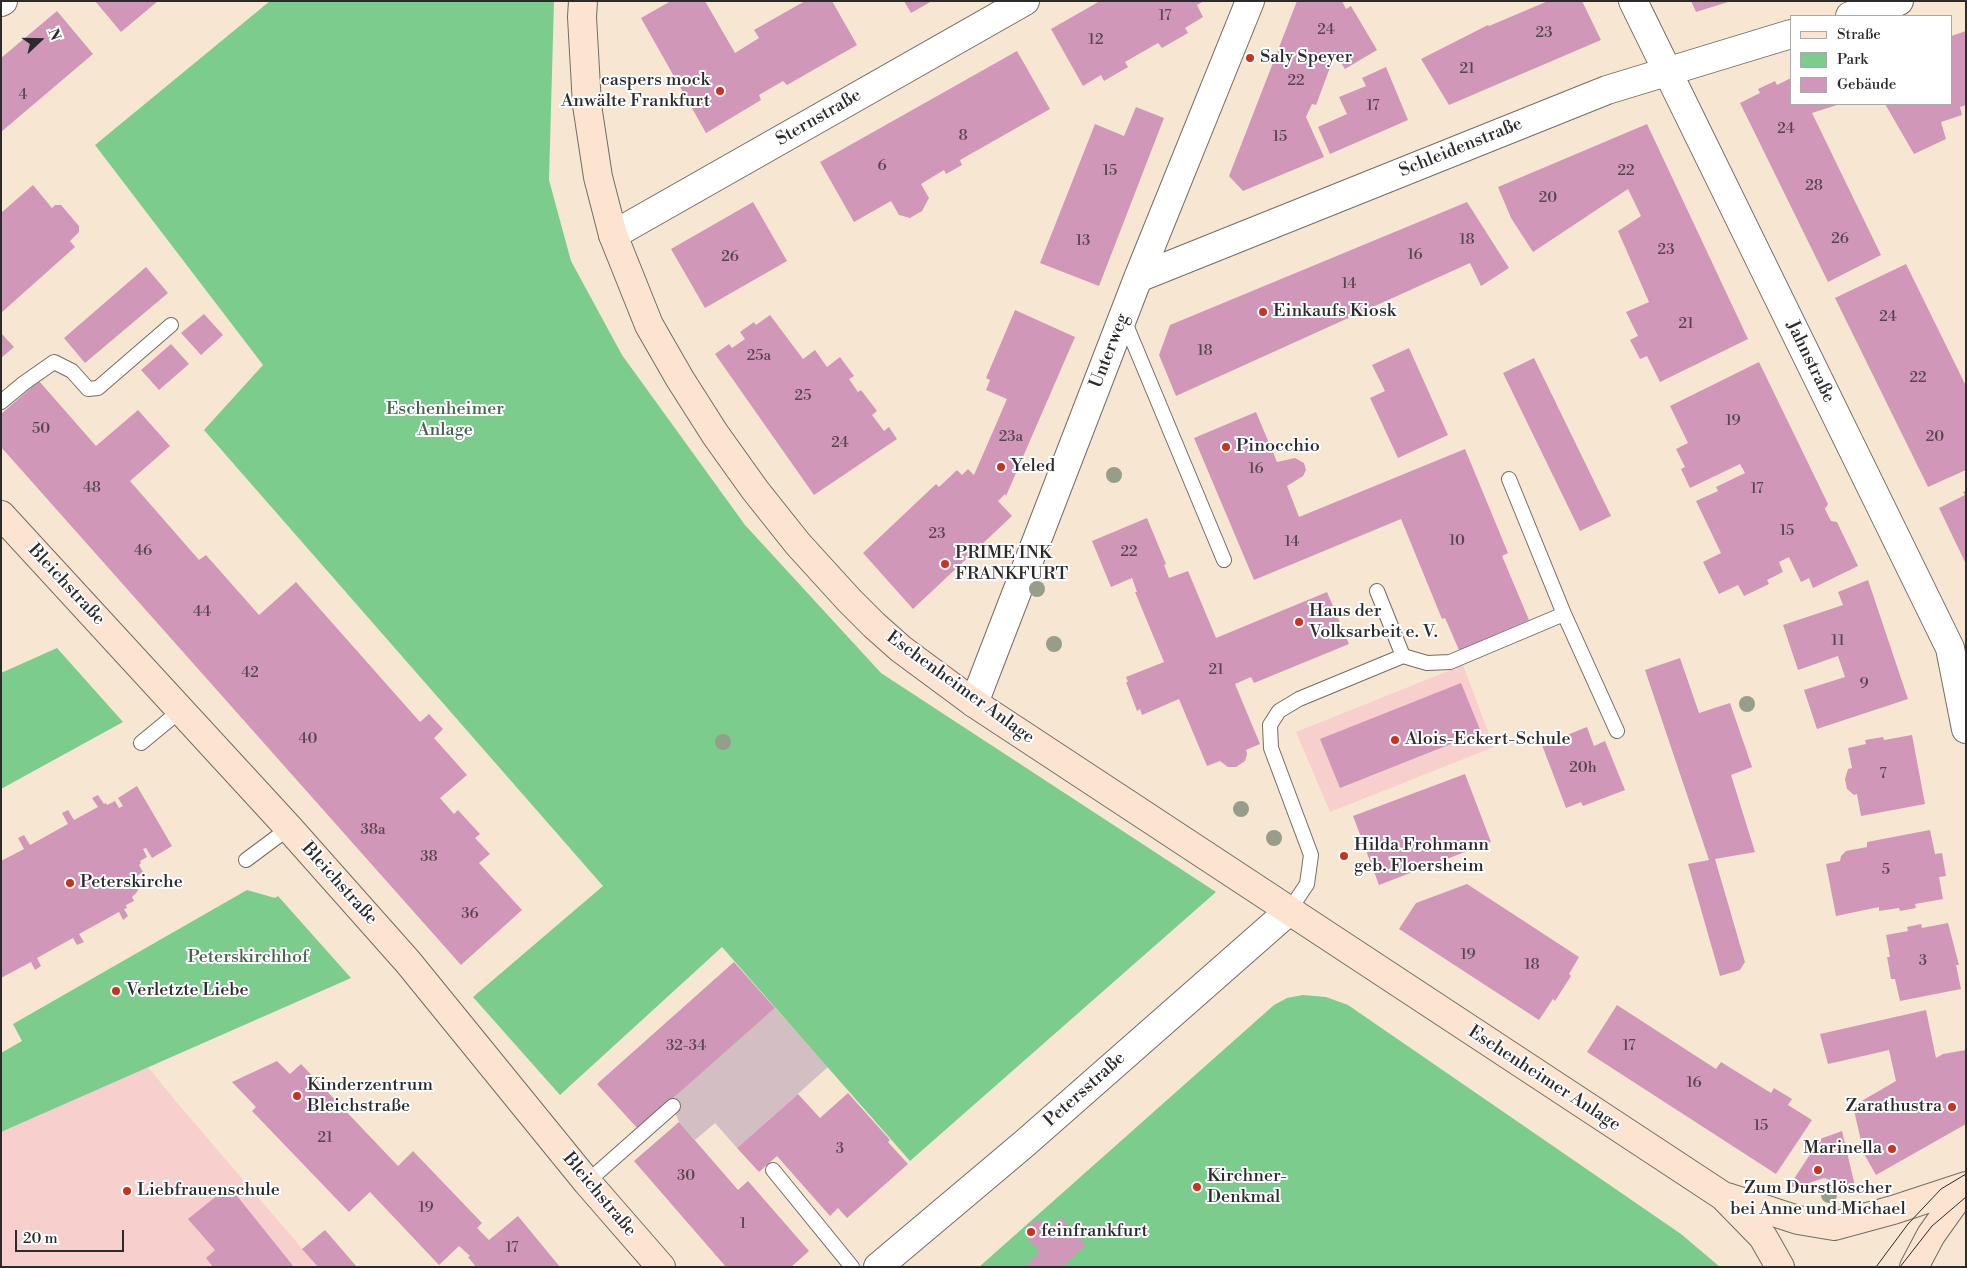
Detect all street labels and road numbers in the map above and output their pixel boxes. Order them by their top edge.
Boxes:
street label: Sternstraße [773,85,865,151]
street label: Schleidenstraße [1396,113,1526,183]
street label: Unterweg [1086,311,1134,391]
street label: Jahnstraße [1781,317,1839,407]
street label: Bleichstraße [23,540,109,630]
street label: Eschenheimer Anlage [882,627,1038,749]
street label: Bleichstraße [296,838,382,930]
street label: Eschenheimer Anlage [1464,1022,1624,1136]
street label: Petersstraße [1040,1048,1130,1132]
street label: Bleichstraße [558,1149,640,1241]

